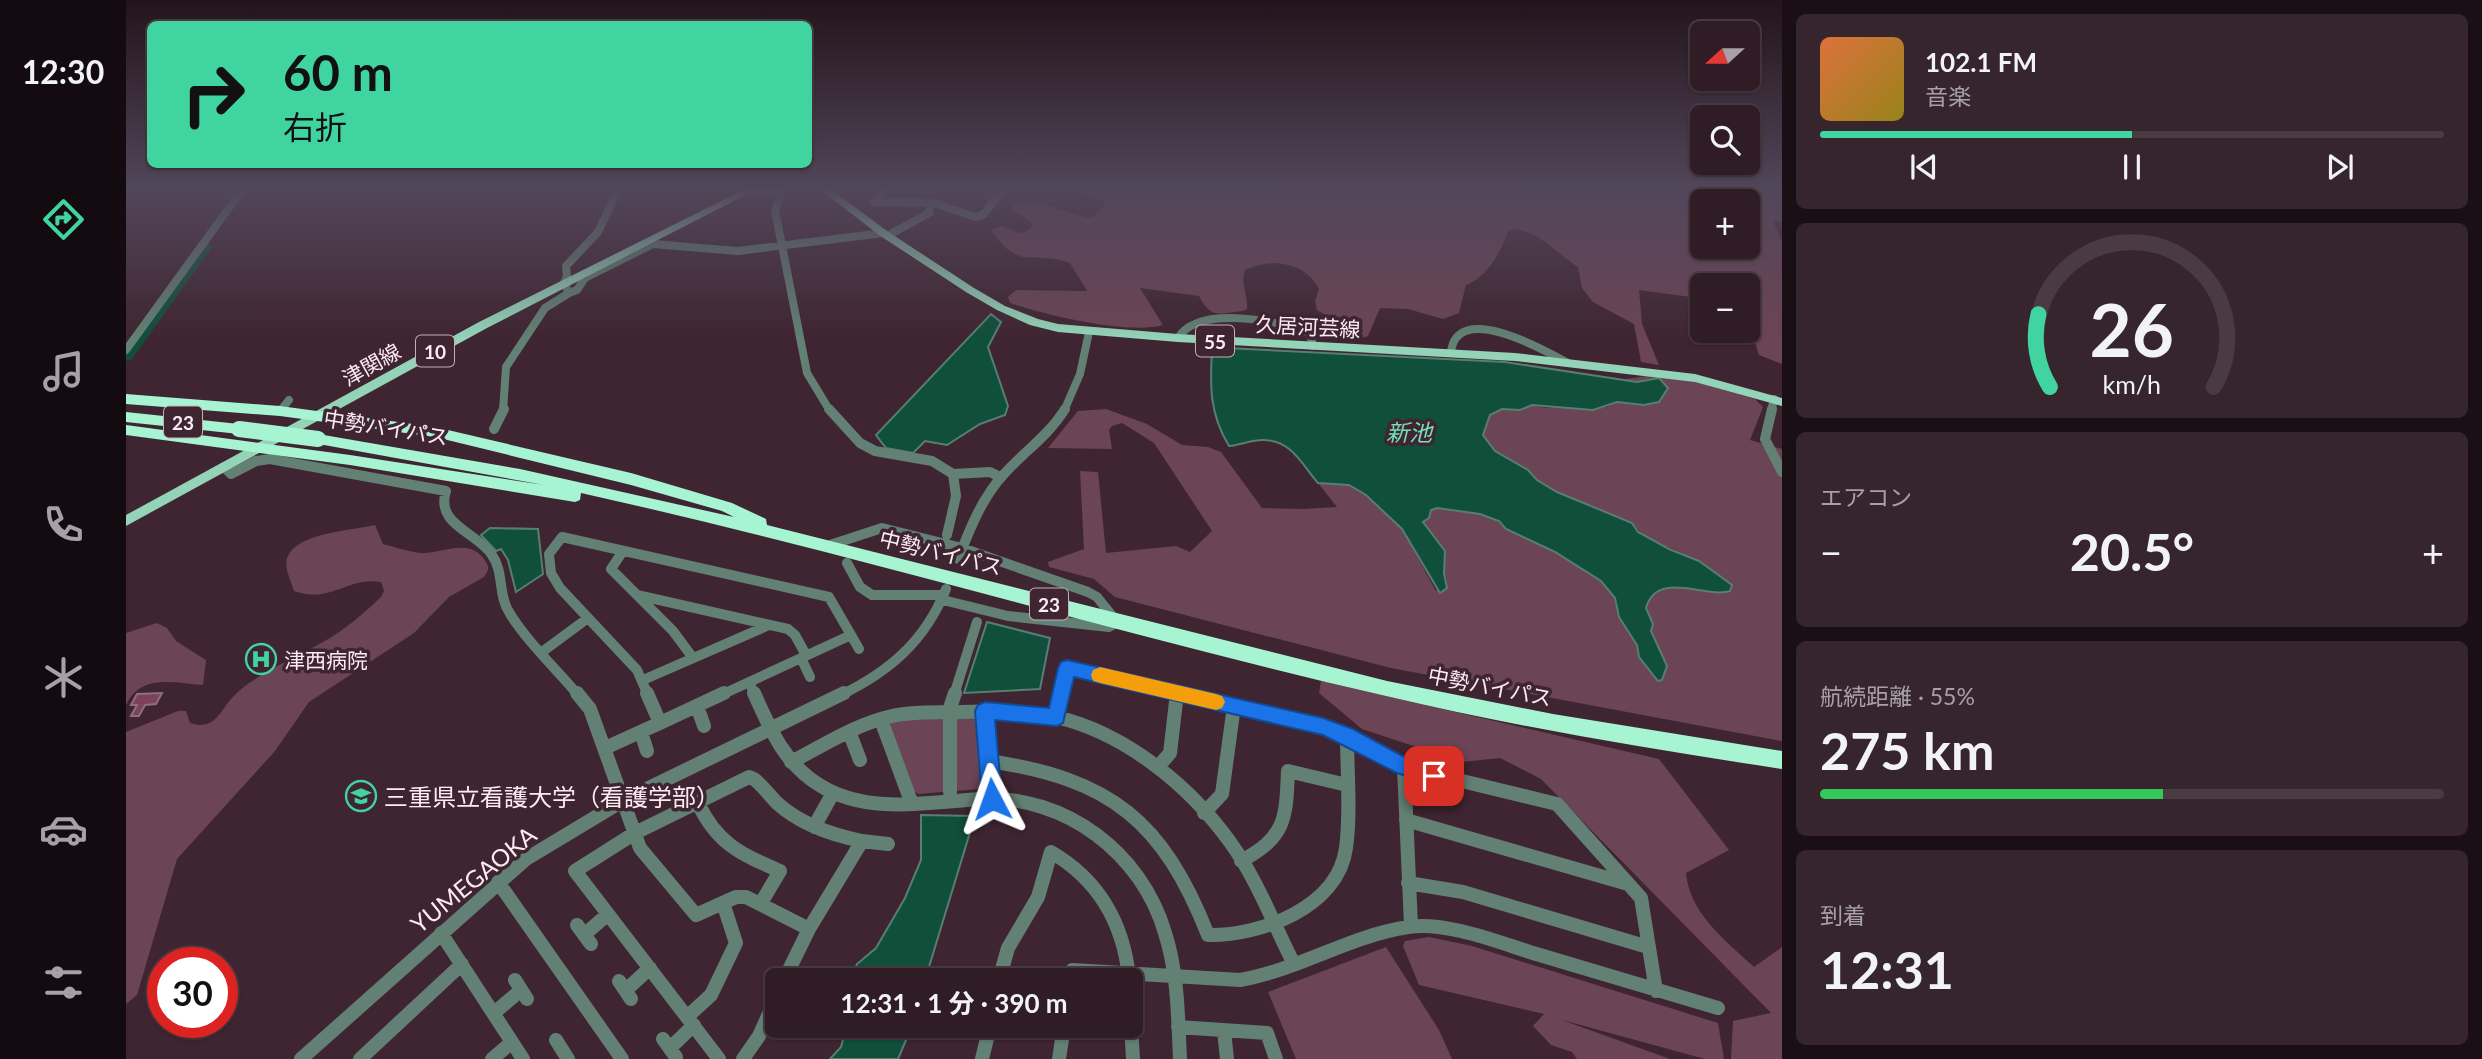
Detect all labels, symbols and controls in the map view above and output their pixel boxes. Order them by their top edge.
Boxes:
north arrow [1690,21,1760,91]
map controls [1690,21,1760,343]
text: 60 m [283,43,393,101]
text: 102.1 FM [1925,46,2037,78]
icon: right [168,49,259,140]
text: 12:30 [22,52,104,91]
text: 音楽 [1925,82,1971,110]
button: search [1690,105,1760,175]
text: 右折 [283,107,347,146]
icon: previous [1905,148,1943,186]
icon: pause [2113,148,2151,186]
icon: next [2321,148,2359,186]
button: + [1690,189,1760,259]
icon: directions [39,195,88,244]
button: − [1690,273,1760,343]
text: 26 [2090,285,2174,373]
street label: 久居河芸線 [1255,311,1361,341]
road number: 55 [1196,326,1234,356]
road number: 10 [416,336,454,366]
street label: 津関線 [337,338,405,390]
icon: music [39,347,88,396]
text: km/h [2103,368,2161,398]
street label: 中勢バイパス [322,405,450,449]
road number: 23 [164,406,202,438]
water label: 新池 [1386,418,1434,446]
text: エアコン [1820,483,1912,511]
icon: phone [39,500,88,549]
text: 20.5° [2070,520,2194,582]
street label: 中勢バイパス [877,525,1005,579]
text: − [1820,529,1842,575]
text: + [2422,529,2444,575]
road number: 23 [1030,589,1068,620]
hospital icon: 津西病院 [244,642,278,676]
place label: 津西病院 [284,647,368,672]
icon: climate [39,653,88,702]
street label: 中勢バイパス [1426,662,1554,710]
text: 航続距離 · 55% [1820,682,1975,710]
text: 275 km [1820,719,1994,781]
pin [1404,746,1464,806]
icon: arrive [1415,757,1453,795]
position arrow [955,762,1029,836]
school or university icon: 三重県立看護大学（看護学部） [344,779,378,813]
place label: 三重県立看護大学（看護学部） [384,782,720,811]
icon: car [39,805,88,854]
street label: YUMEGAOKA [404,819,542,938]
text: 到着 [1820,901,1866,929]
text: 12:31 [1820,938,1954,1000]
speed limit sign: 30 [147,947,238,1038]
icon: filters [39,958,88,1007]
text: 12:31 · 1 分 · 390 m [840,987,1068,1019]

